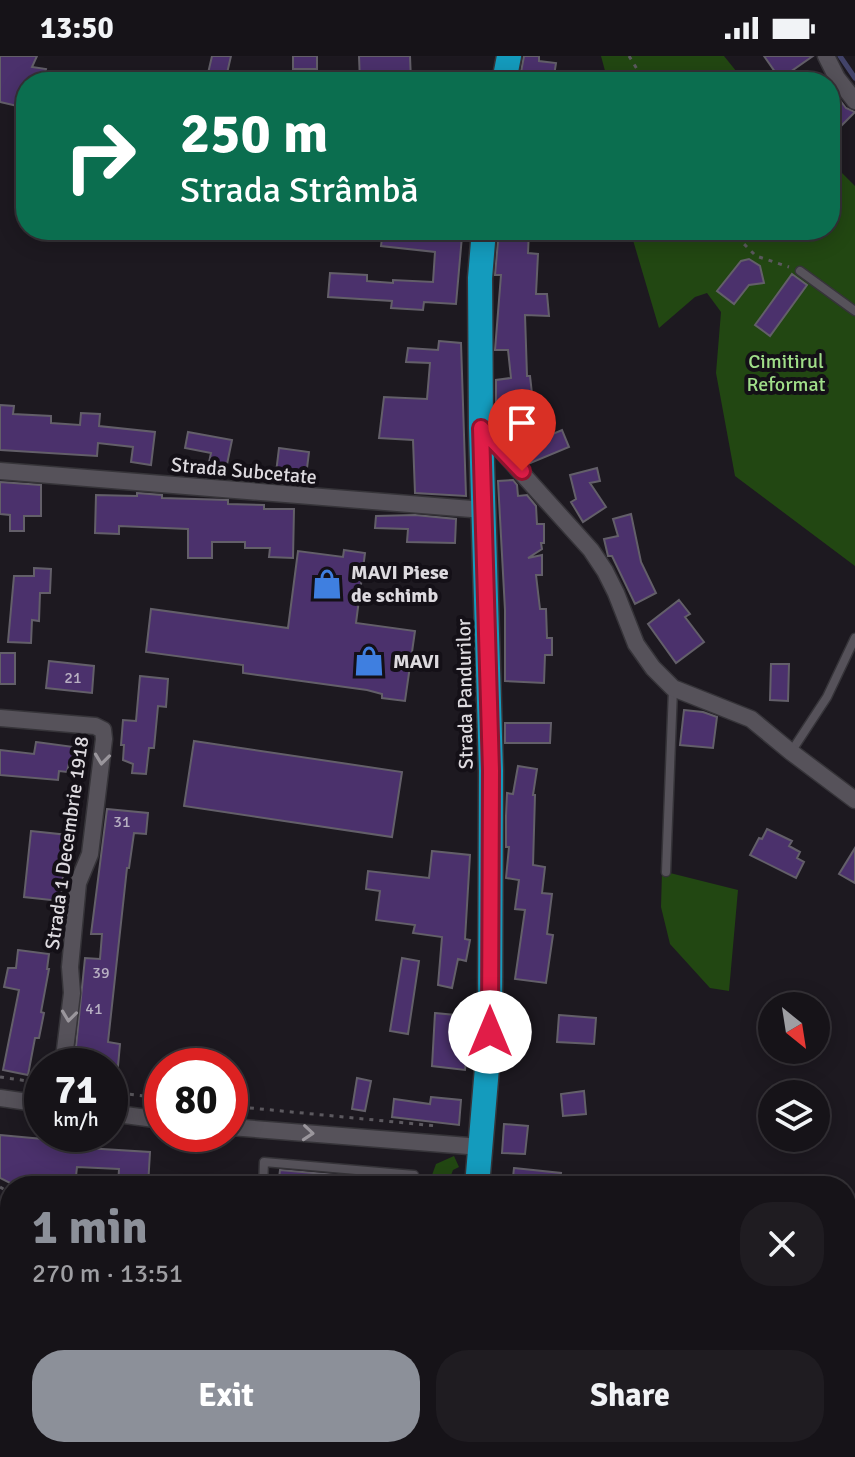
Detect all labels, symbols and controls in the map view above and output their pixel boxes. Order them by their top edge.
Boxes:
text: 13:50 [40,10,114,47]
text: 250 m [180,99,328,168]
icon: right [48,104,152,208]
text: Strada Strâmbă [180,168,419,213]
park label: Cimitirul Reformat [747,349,825,397]
pin [488,389,556,471]
icon: arrive [500,401,544,445]
street label: Strada Subcetate [170,452,318,490]
place label: MAVI Piese de schimb [351,560,449,608]
shop icon: MAVI Piese de schimb [310,567,344,601]
street label: Strada Pandurilor [451,618,479,769]
shop icon: MAVI [352,644,386,678]
place label: MAVI [393,649,440,674]
house number: 21 [64,668,82,688]
street label: Strada 1 Decembrie 1918 [40,735,94,951]
one-way arrow [93,753,110,766]
house number: 31 [113,812,131,832]
house number: 39 [92,963,110,983]
position arrow [448,990,532,1074]
north arrow [758,992,830,1064]
map controls [758,992,830,1152]
house number: 41 [85,999,103,1019]
one-way arrow [61,1009,78,1023]
speed limit sign: 80 [144,1048,248,1152]
text: 71 [54,1065,98,1115]
button: layers [758,1080,830,1152]
text: km/h [53,1107,99,1132]
one-way arrow [302,1125,315,1142]
text: 1 min [32,1198,148,1257]
button: close [740,1202,824,1286]
text: 270 m · 13:51 [32,1258,183,1290]
button: Exit [32,1350,420,1442]
button: Share [436,1350,824,1442]

